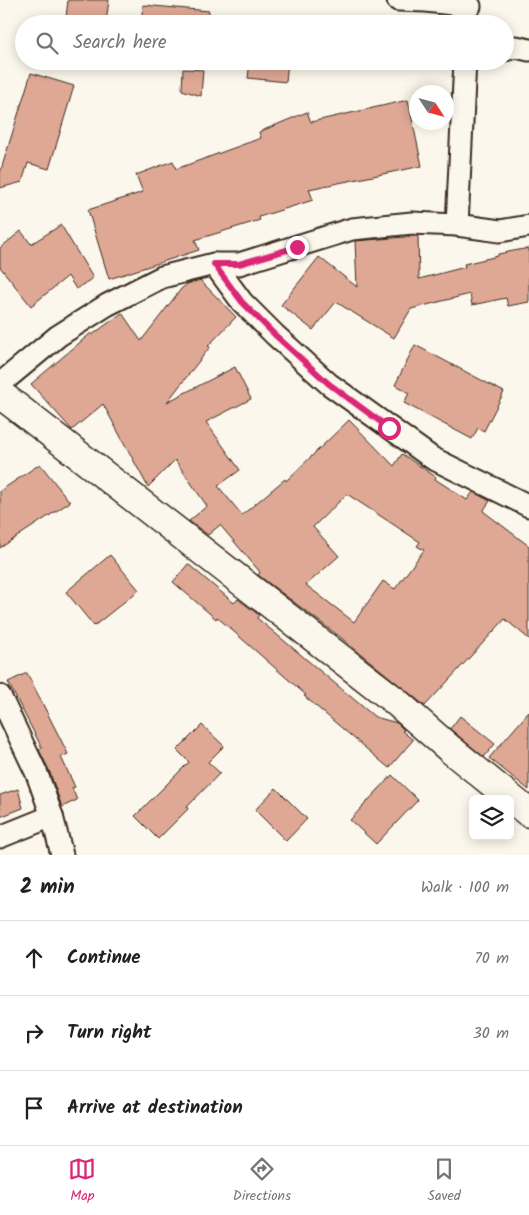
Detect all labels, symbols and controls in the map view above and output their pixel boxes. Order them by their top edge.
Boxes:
search box [15,15,514,70]
text: Search here [73,28,167,58]
icon: search [33,29,61,57]
north arrow [409,85,454,130]
route end [286,236,309,259]
route start [378,417,401,440]
map controls [469,795,514,840]
button: layers [469,795,514,840]
text: 2 min [20,871,75,904]
text: Walk · 100 m [421,875,509,900]
text: Continue [67,943,140,973]
icon: ahead [20,944,48,972]
text: 70 m [474,946,509,971]
text: Turn right [67,1018,152,1048]
icon: right [20,1019,48,1047]
text: 30 m [473,1021,509,1046]
text: Arrive at destination [67,1093,243,1123]
icon: arrive [20,1094,48,1122]
tab: Map [68,1155,96,1207]
tab: Directions [233,1155,291,1207]
tab: Saved [427,1155,461,1207]

